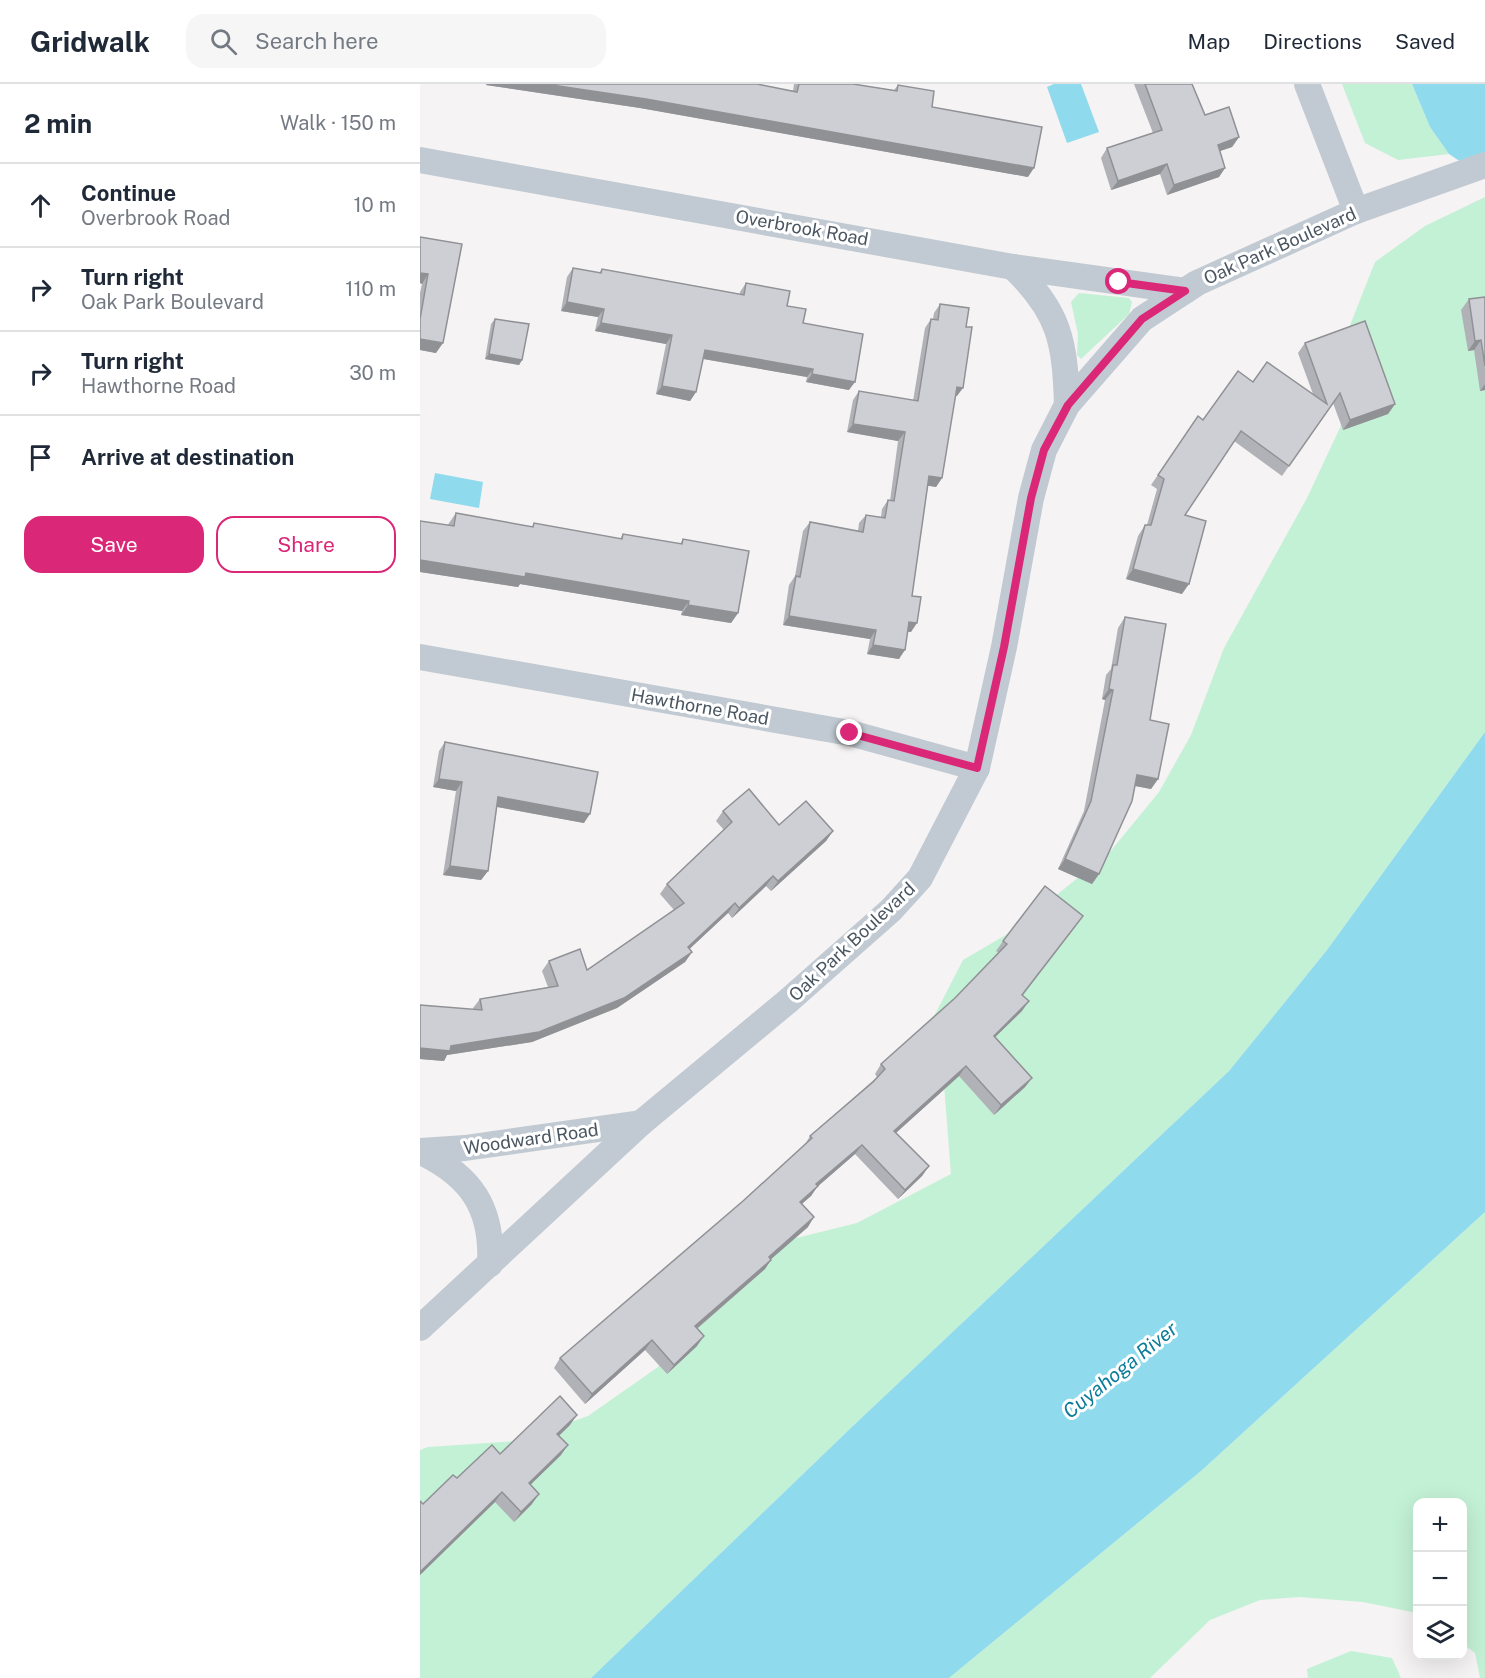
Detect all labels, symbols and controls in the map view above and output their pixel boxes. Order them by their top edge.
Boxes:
search box [186,14,606,68]
text: Gridwalk [30,25,150,58]
icon: search [207,25,240,58]
text: Search here [255,28,379,54]
text: Map [1188,29,1230,54]
text: Directions [1263,29,1362,54]
text: Saved [1395,29,1455,54]
text: 2 min [24,108,92,139]
text: Walk · 150 m [280,111,396,135]
text: Continue [81,180,176,206]
icon: ahead [24,189,57,222]
text: 10 m [353,193,396,217]
street label: Oak Park Boulevard [1200,202,1359,289]
street label: Overbrook Road [734,205,870,250]
text: Overbrook Road [81,206,230,230]
text: Turn right [81,264,184,290]
route start [1105,268,1131,294]
icon: right [24,273,57,306]
text: 110 m [345,277,396,301]
text: Oak Park Boulevard [81,290,264,314]
text: Turn right [81,348,184,374]
icon: right [24,357,57,390]
text: 30 m [349,361,396,385]
text: Hawthorne Road [81,374,236,398]
icon: arrive [24,441,57,474]
text: Arrive at destination [81,444,294,470]
button: Save [24,516,204,573]
button: Share [216,516,396,573]
street label: Hawthorne Road [630,684,771,729]
route end [836,719,862,745]
street label: Oak Park Boulevard [784,878,919,1005]
street label: Woodward Road [462,1119,600,1158]
water label: Cuyahoga River [1058,1316,1182,1423]
map controls [1413,1498,1467,1660]
button: + [1413,1498,1467,1552]
button: − [1413,1552,1467,1606]
button: layers [1413,1606,1467,1660]

